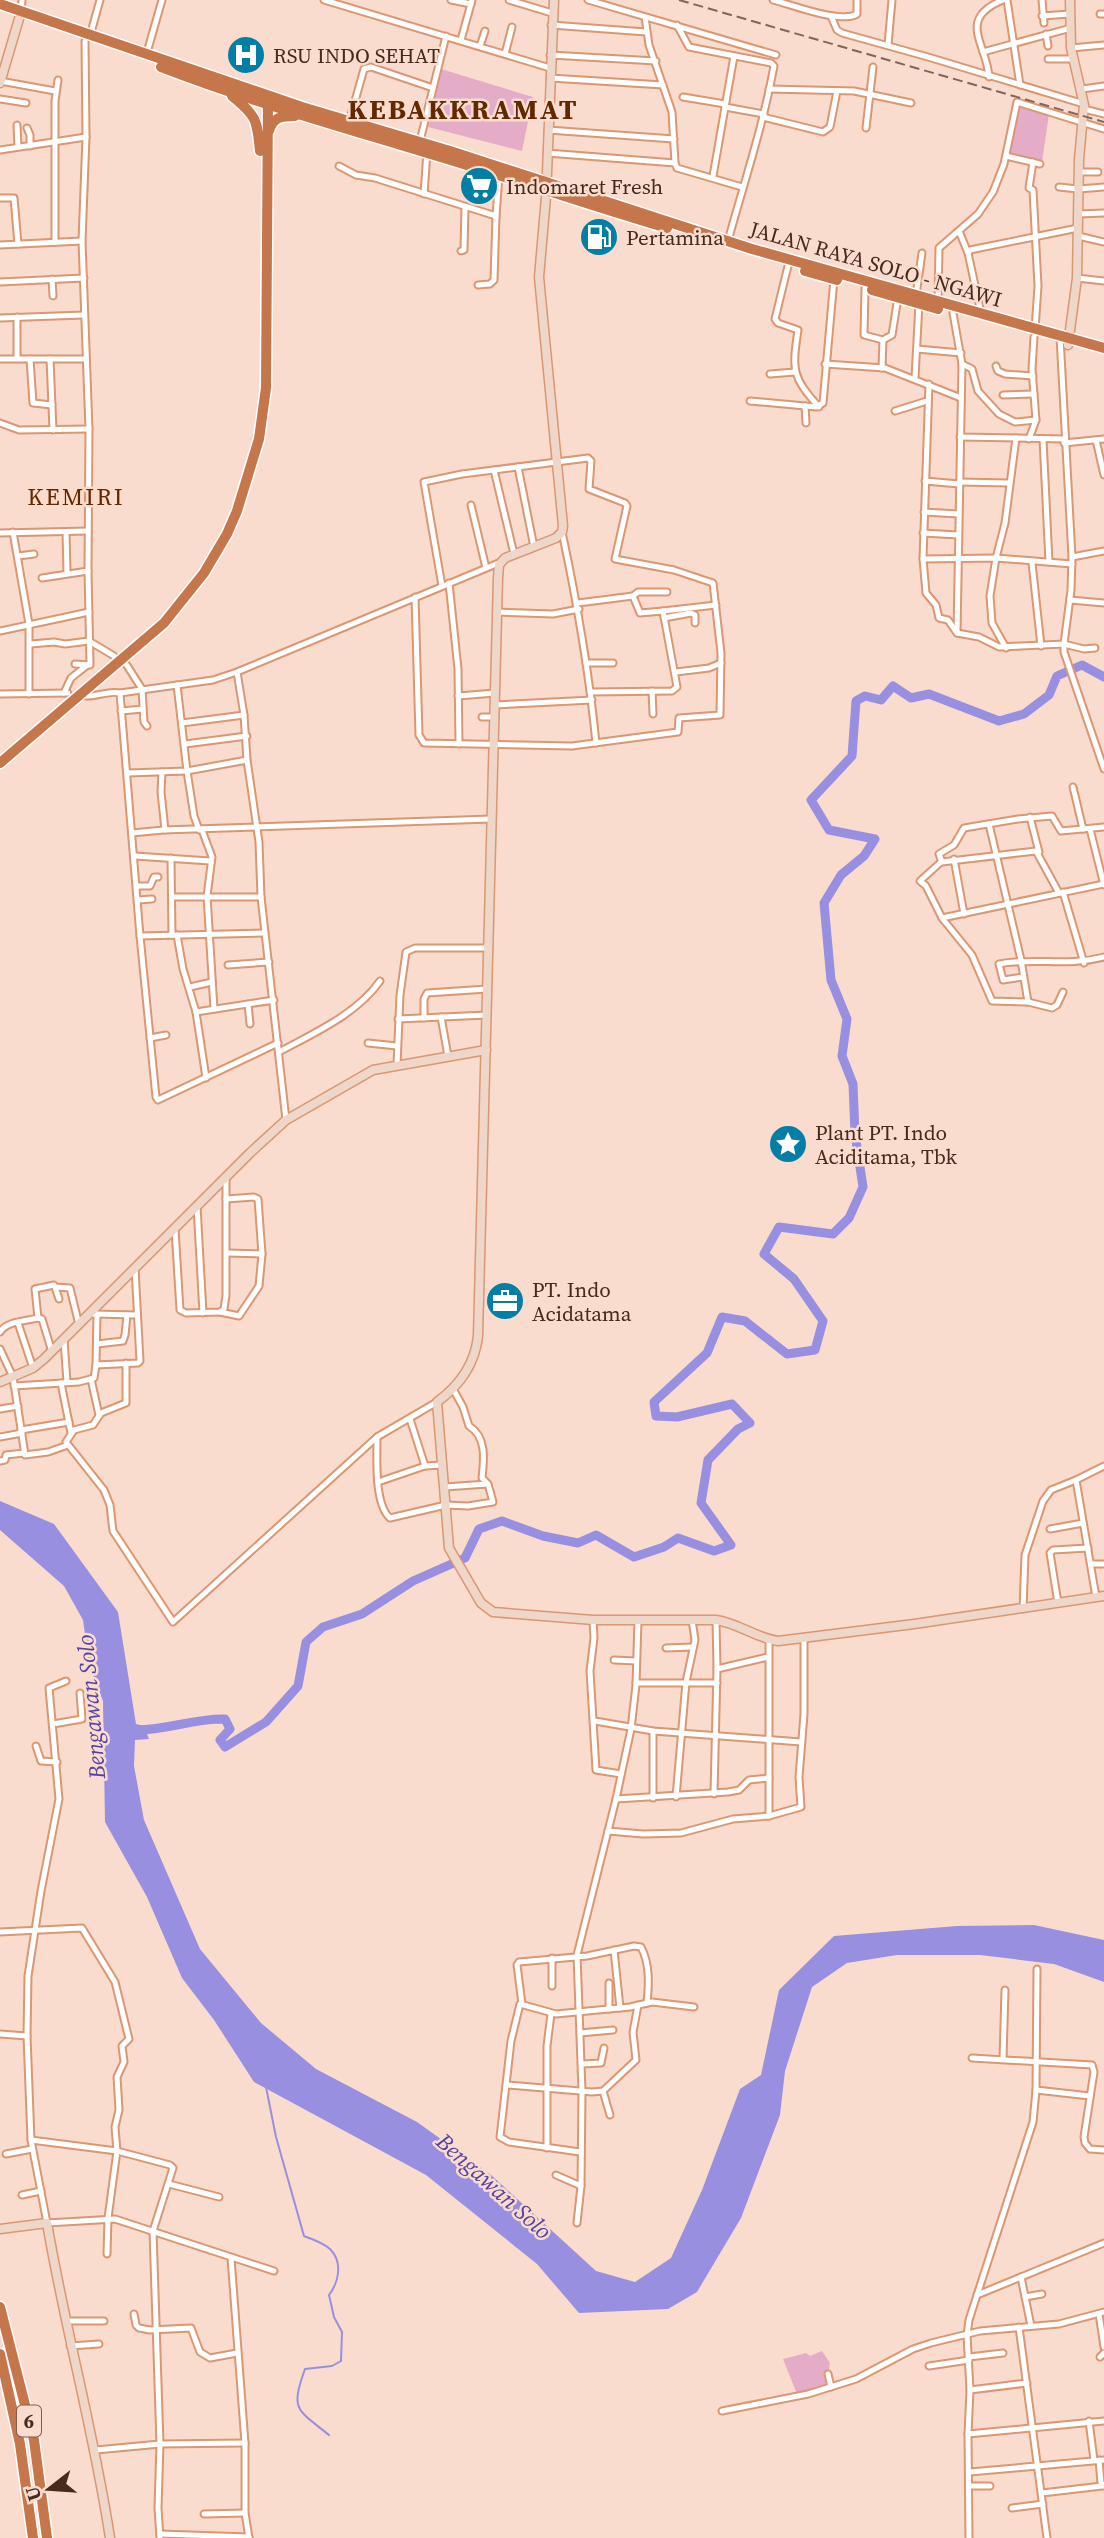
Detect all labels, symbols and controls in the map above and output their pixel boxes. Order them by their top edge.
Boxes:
hospital icon: RSU INDO SEHAT [225,34,267,76]
place label: RSU INDO SEHAT [273,41,440,70]
district label: KEBAKKRAMAT [347,90,579,128]
supermarket icon: Indomaret Fresh [458,165,500,207]
place label: Indomaret Fresh [506,172,663,201]
street label: JALAN RAYA SOLO - NGAWI [746,214,1005,314]
fuel station icon: Pertamina [578,216,620,258]
place label: Pertamina [626,223,724,252]
district label: KEMIRI [27,480,125,513]
place label: Plant PT. Indo Aciditama, Tbk [815,1118,958,1171]
place icon: Plant PT. Indo Aciditama, Tbk [767,1123,809,1165]
place label: PT. Indo Acidatama [532,1275,632,1328]
office icon: PT. Indo Acidatama [484,1280,526,1322]
water label: Bengawan Solo [69,1633,113,1782]
water label: Bengawan Solo [429,2125,559,2246]
road number: 6 [17,2406,41,2436]
north arrow [14,2454,84,2524]
text: U [18,2483,47,2504]

